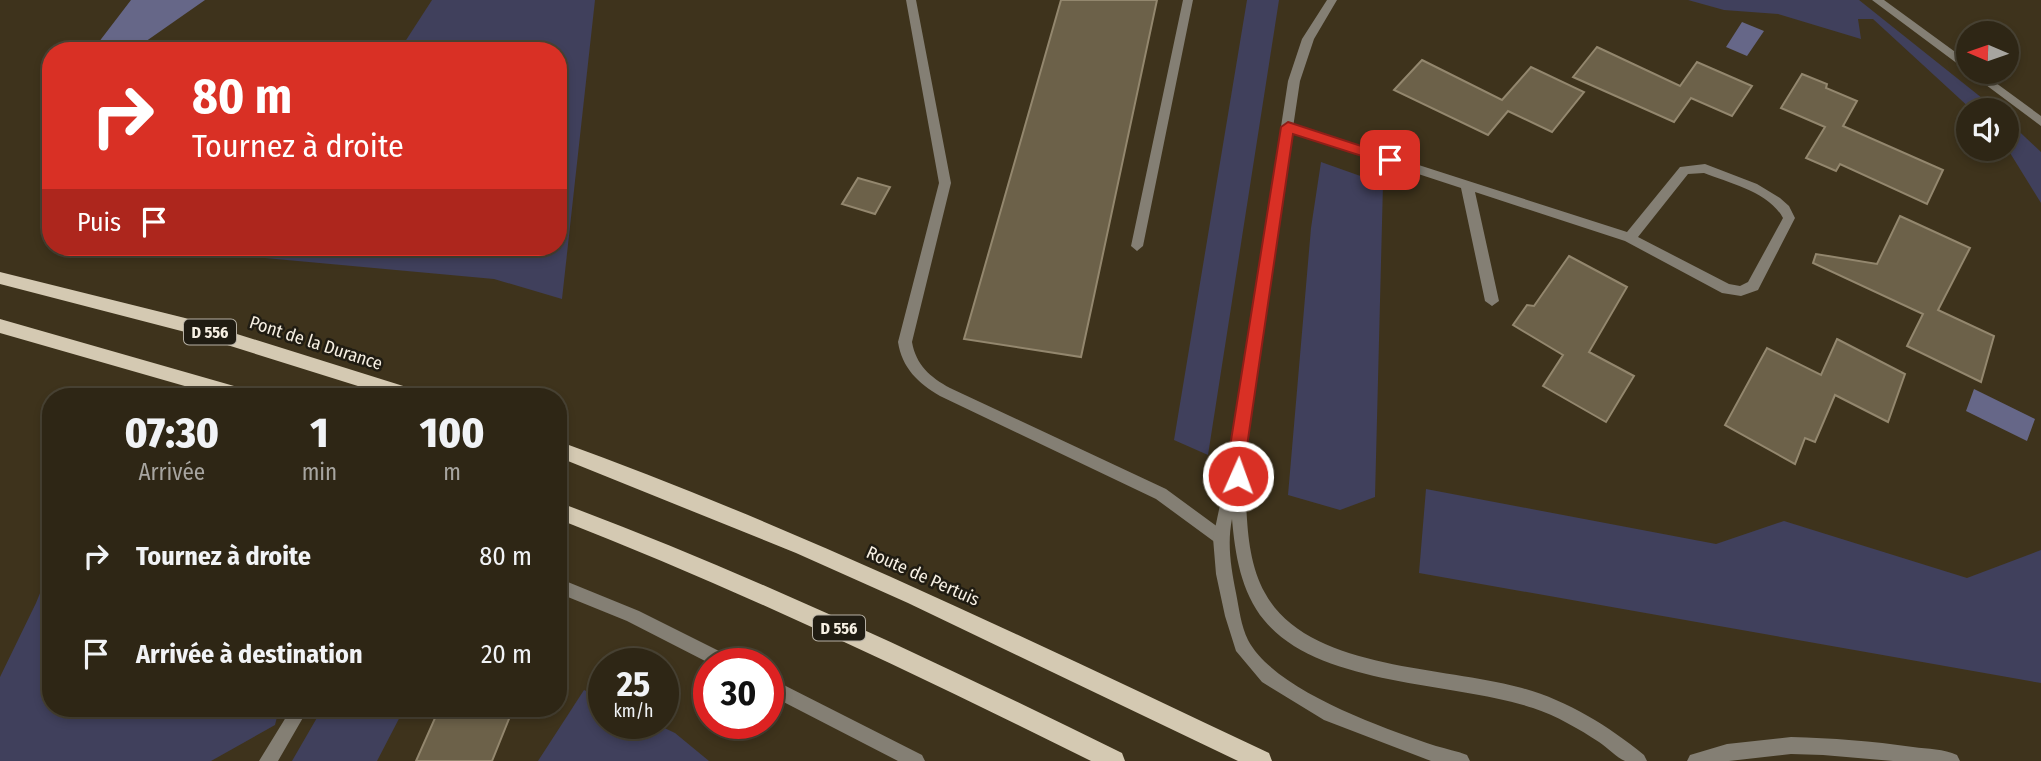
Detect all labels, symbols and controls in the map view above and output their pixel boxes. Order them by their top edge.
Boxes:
north arrow [1956,21,2020,84]
map controls [1956,21,2019,161]
text: 80 m [192,67,292,126]
icon: right [77,70,168,161]
button: sound [1956,98,2019,161]
text: Tournez à droite [192,127,404,165]
pin [1360,130,1420,190]
icon: arrive [1371,141,1409,179]
icon: arrive [135,203,173,241]
text: Puis [77,207,121,238]
street label: Pont de la Durance [247,311,385,375]
road number: D 556 [184,320,236,344]
text: 07:30 [125,408,219,458]
text: 1 [310,408,329,458]
text: 100 [420,408,484,458]
position arrow [1201,439,1275,513]
text: Arrivée [138,458,205,486]
text: min [302,458,337,486]
text: m [443,458,461,486]
icon: right [77,537,115,575]
text: Tournez à droite [136,541,311,572]
text: 80 m [479,541,532,572]
street label: Route de Pertuis [863,541,983,611]
road number: D 556 [813,615,865,640]
icon: arrive [77,635,115,673]
text: Arrivée à destination [136,639,363,670]
text: 20 m [481,639,532,670]
speed limit sign: 30 [693,648,784,739]
text: 25 [617,663,650,705]
text: km/h [613,700,654,722]

